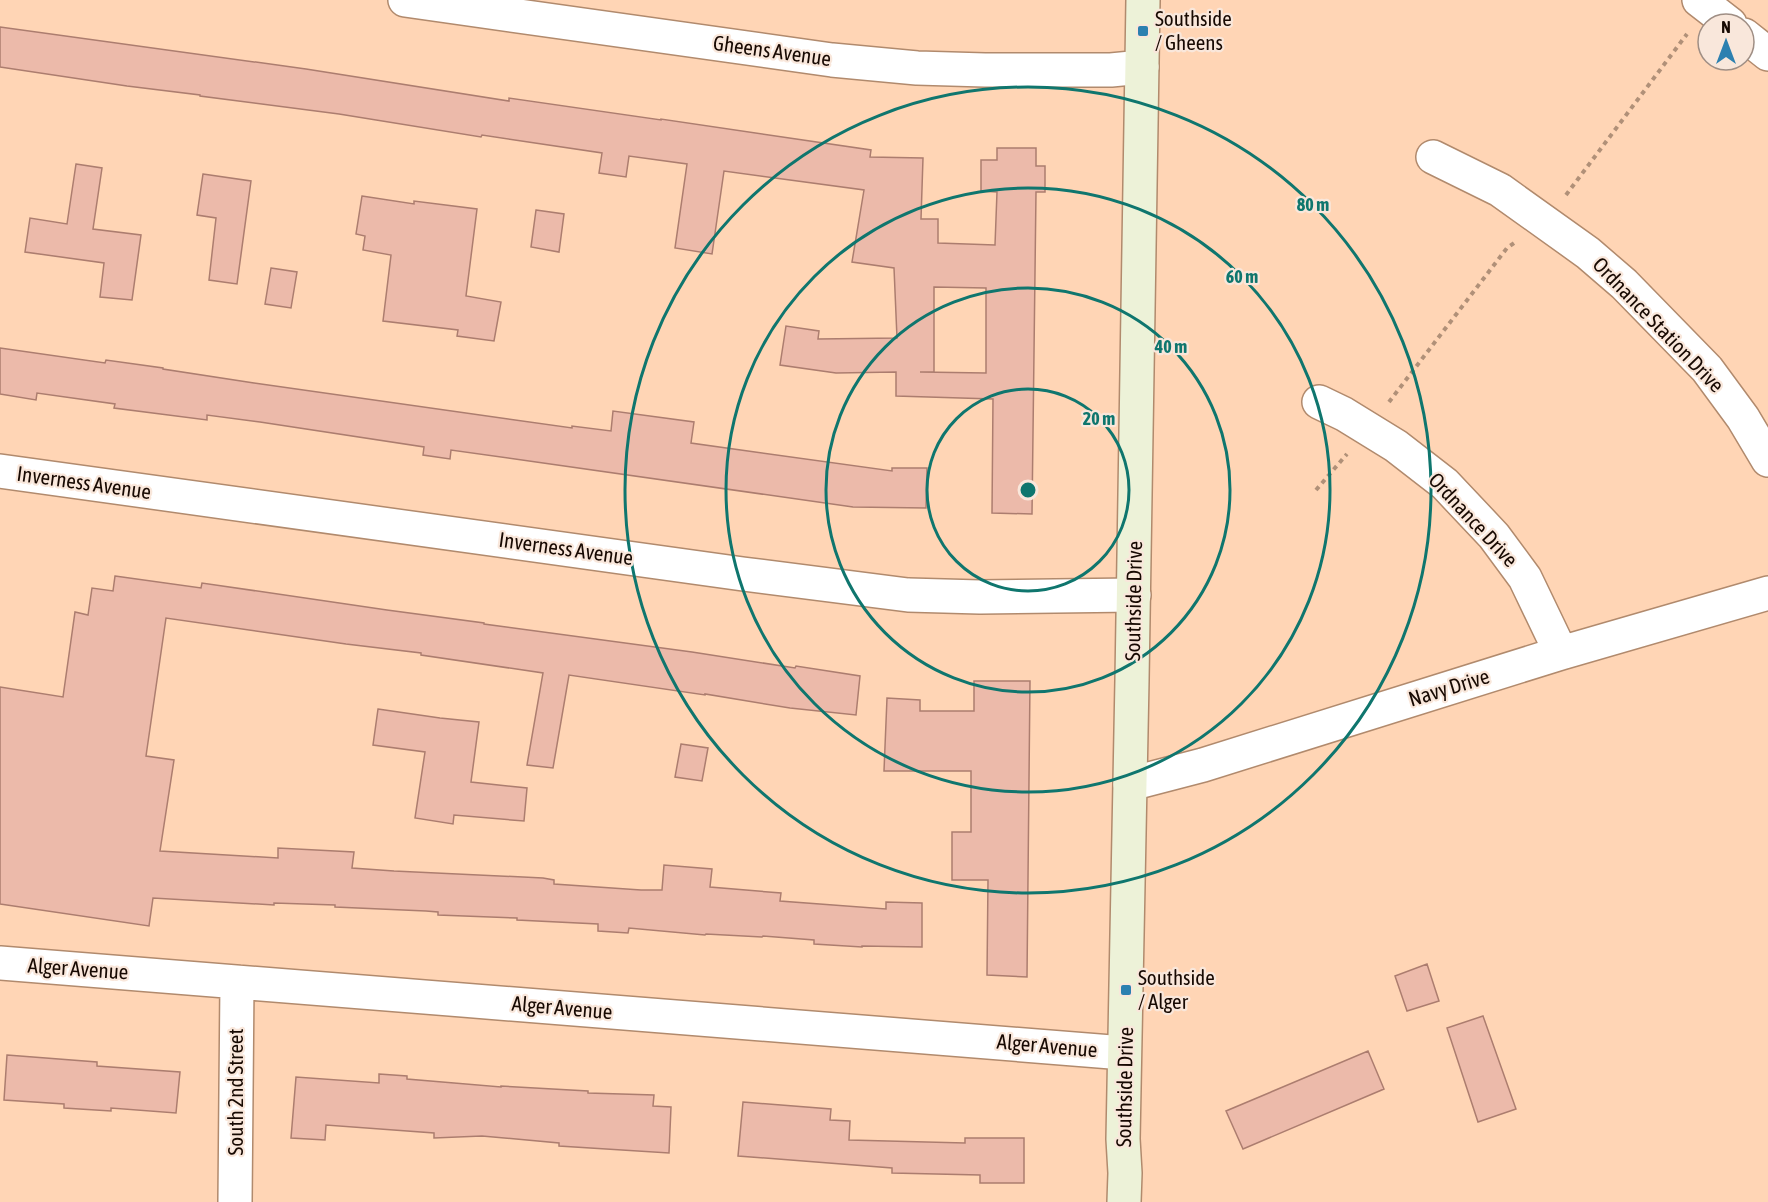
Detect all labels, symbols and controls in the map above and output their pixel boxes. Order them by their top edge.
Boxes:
place label: Southside / Gheens [1155,6,1232,54]
north arrow [1696,12,1756,72]
text: N [1721,18,1731,36]
marker: Southside / Gheens [1136,24,1150,38]
street label: Gheens Avenue [712,30,833,70]
text: 80 m [1297,194,1329,215]
street label: Ordnance Station Drive [1588,252,1729,397]
text: 60 m [1226,266,1258,287]
text: 40 m [1154,336,1187,357]
text: 20 m [1083,408,1115,429]
street label: Inverness Avenue [15,461,153,503]
street label: Ordnance Drive [1424,467,1523,571]
centre of rings [1018,480,1038,500]
street label: Inverness Avenue [497,527,635,569]
street label: Southside Drive [1120,541,1146,661]
street label: Navy Drive [1405,663,1492,711]
street label: Alger Avenue [27,953,129,983]
place label: Southside / Alger [1138,965,1215,1013]
marker: Southside / Alger [1119,983,1133,997]
street label: Alger Avenue [511,991,613,1023]
street label: Southside Drive [1111,1027,1137,1147]
street label: South 2nd Street [223,1029,247,1155]
street label: Alger Avenue [996,1029,1098,1061]

